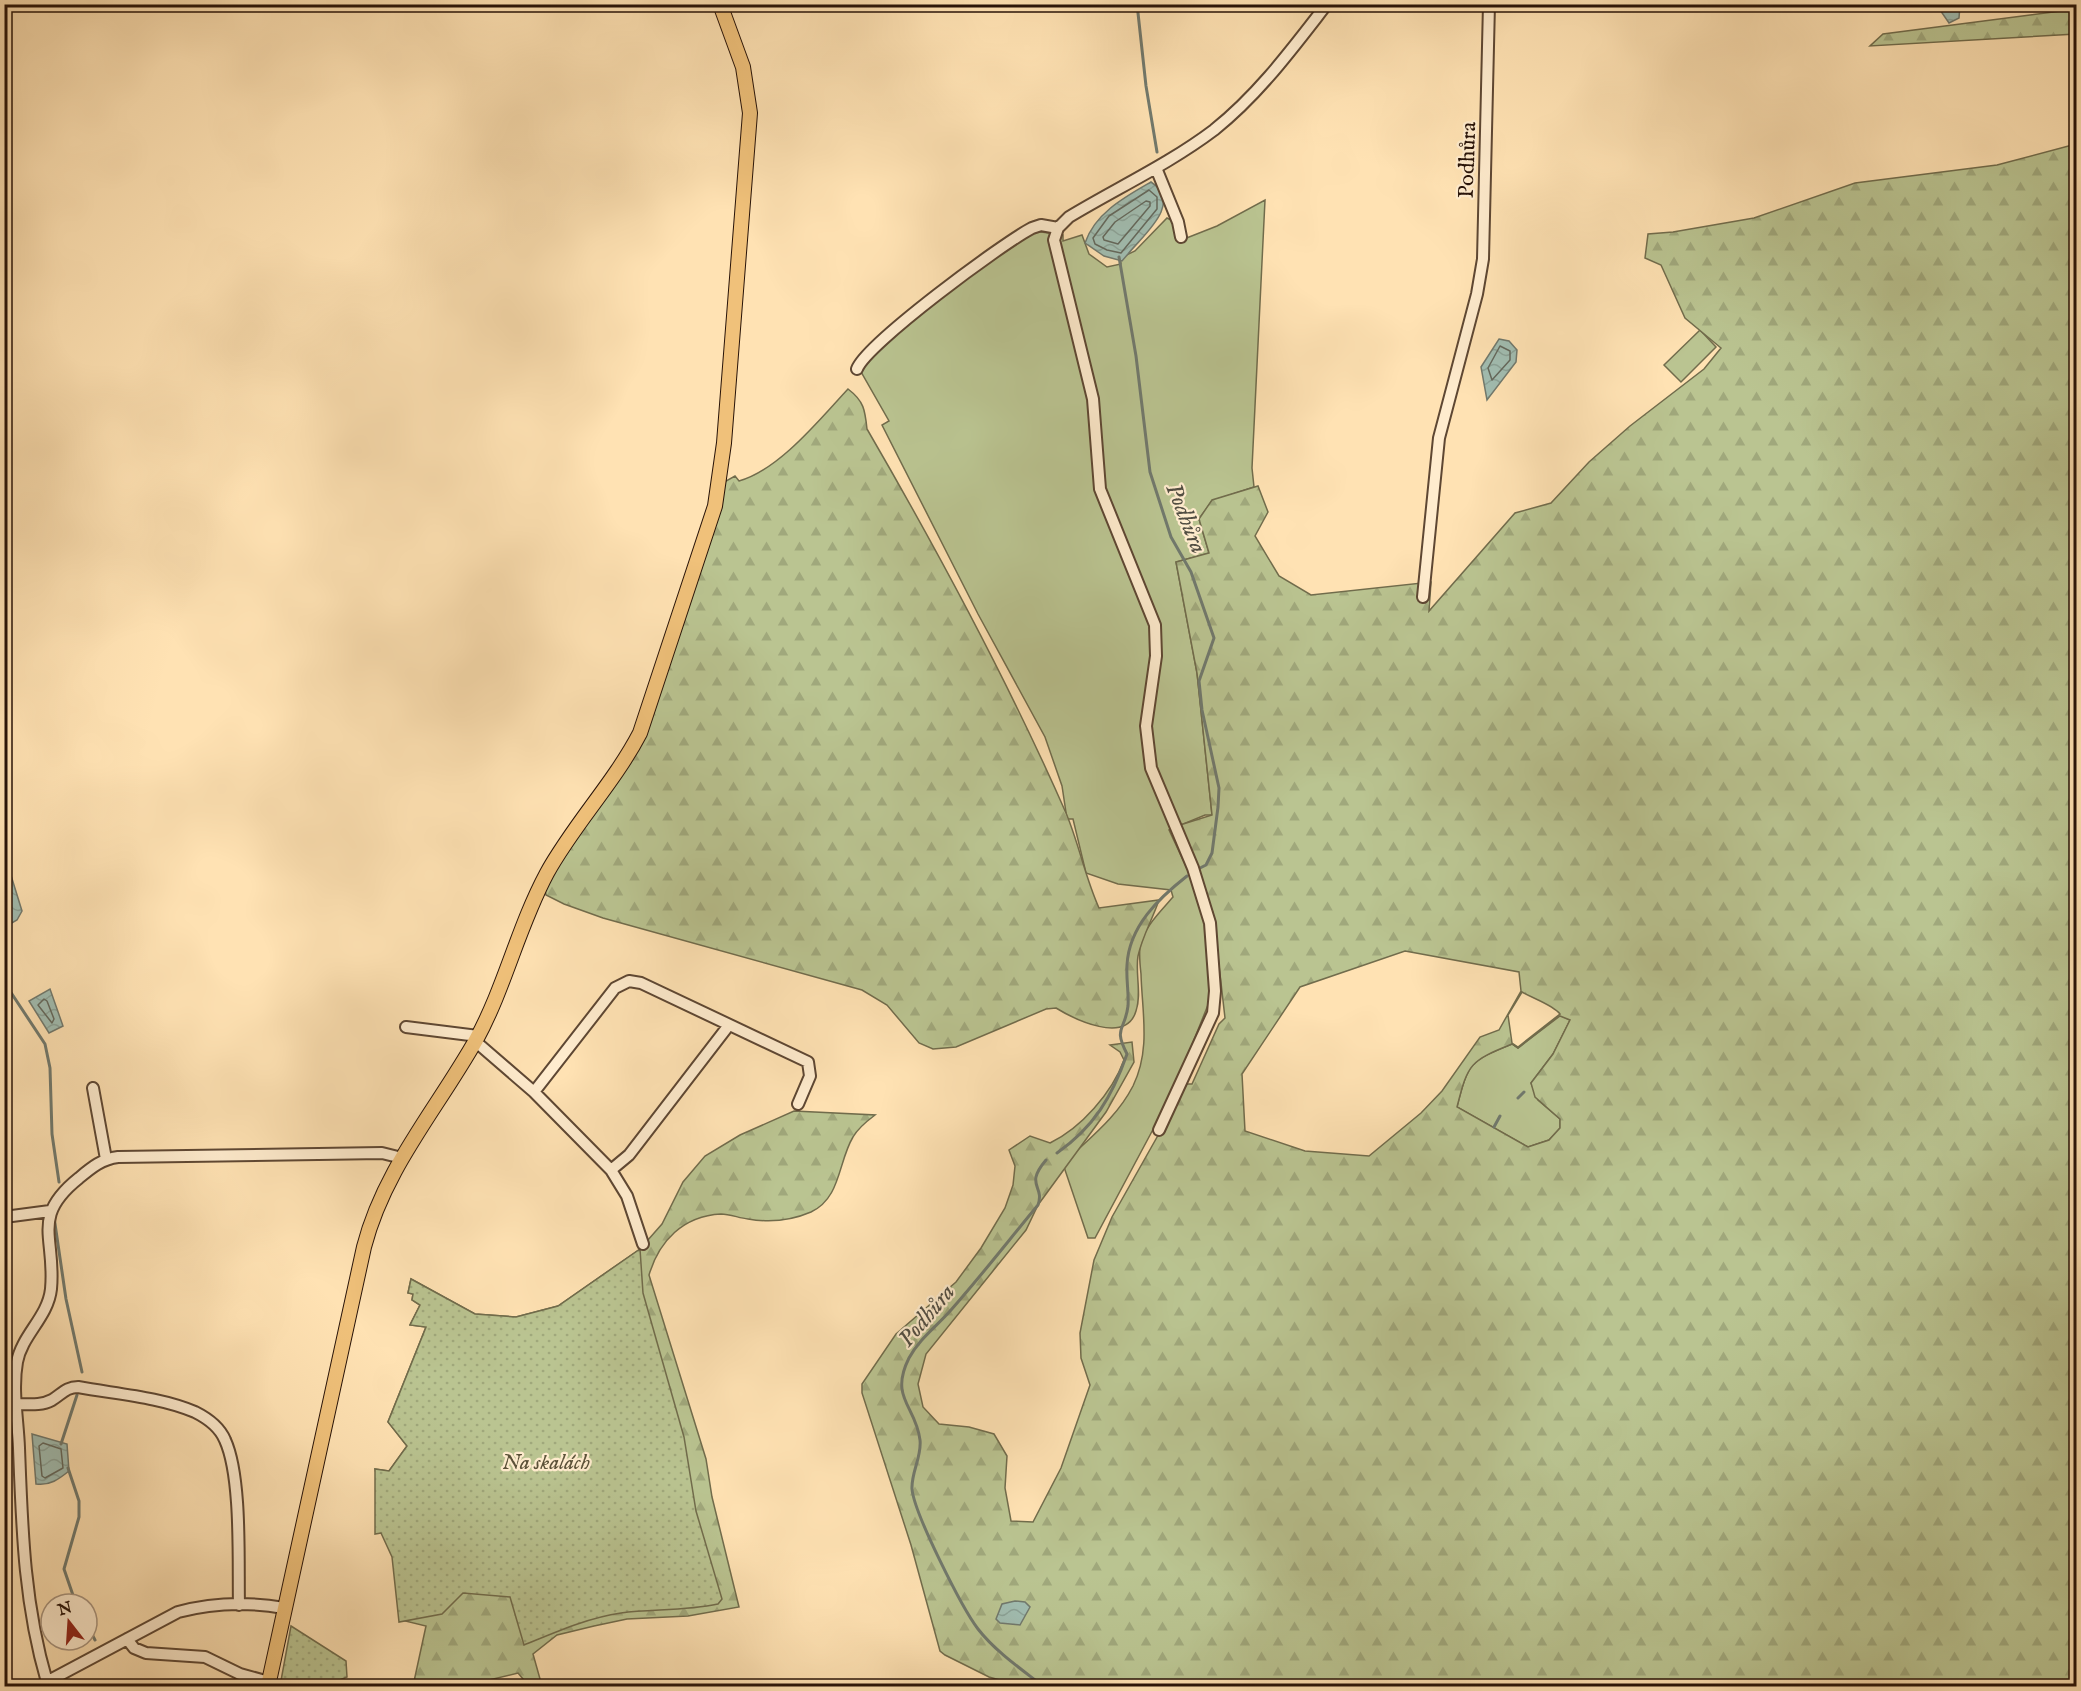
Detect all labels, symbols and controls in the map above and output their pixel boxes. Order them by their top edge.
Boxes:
street label: Podhůra [1453,121,1483,199]
water label: Podhůra [1158,479,1214,558]
water label: Podhůra [892,1278,963,1354]
park label: Na skalách [502,1449,590,1477]
north arrow [39,1592,99,1652]
text: N [55,1598,75,1621]

